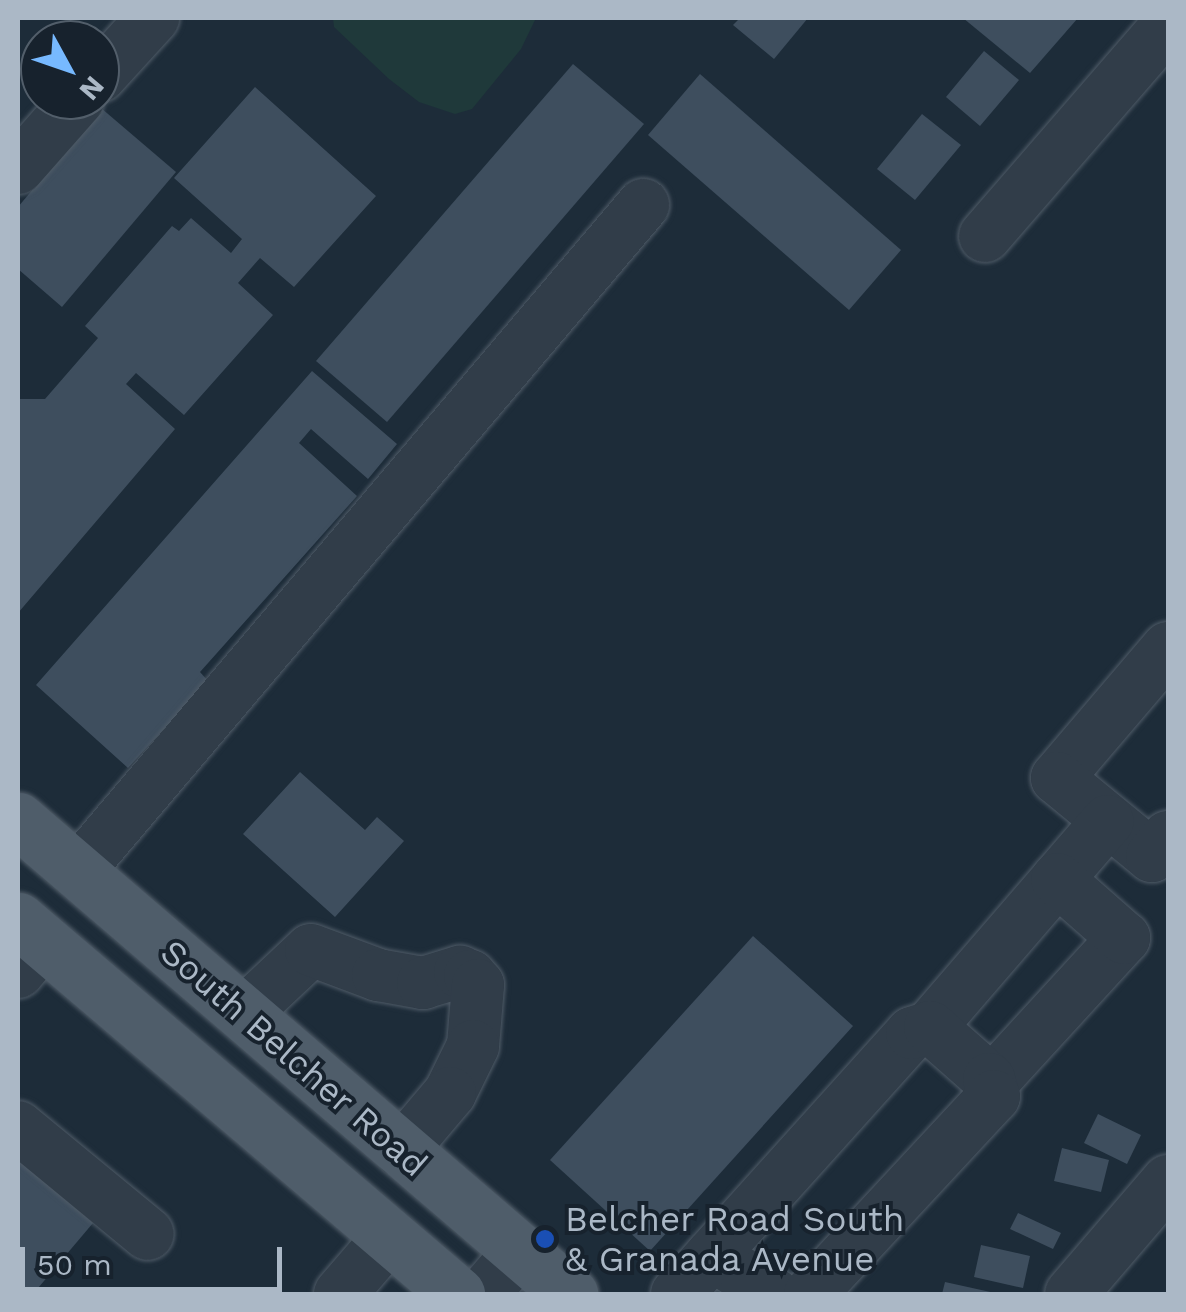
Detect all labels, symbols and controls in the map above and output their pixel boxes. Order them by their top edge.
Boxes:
north arrow [20,20,120,120]
text: N [73,70,111,107]
street label: South Belcher Road [152,931,436,1185]
place label: Belcher Road South & Granada Avenue [565,1198,905,1280]
scale bar [25,1227,288,1289]
marker: Belcher Road South & Granada Avenue [534,1228,556,1250]
text: 50 m [37,1247,112,1282]

